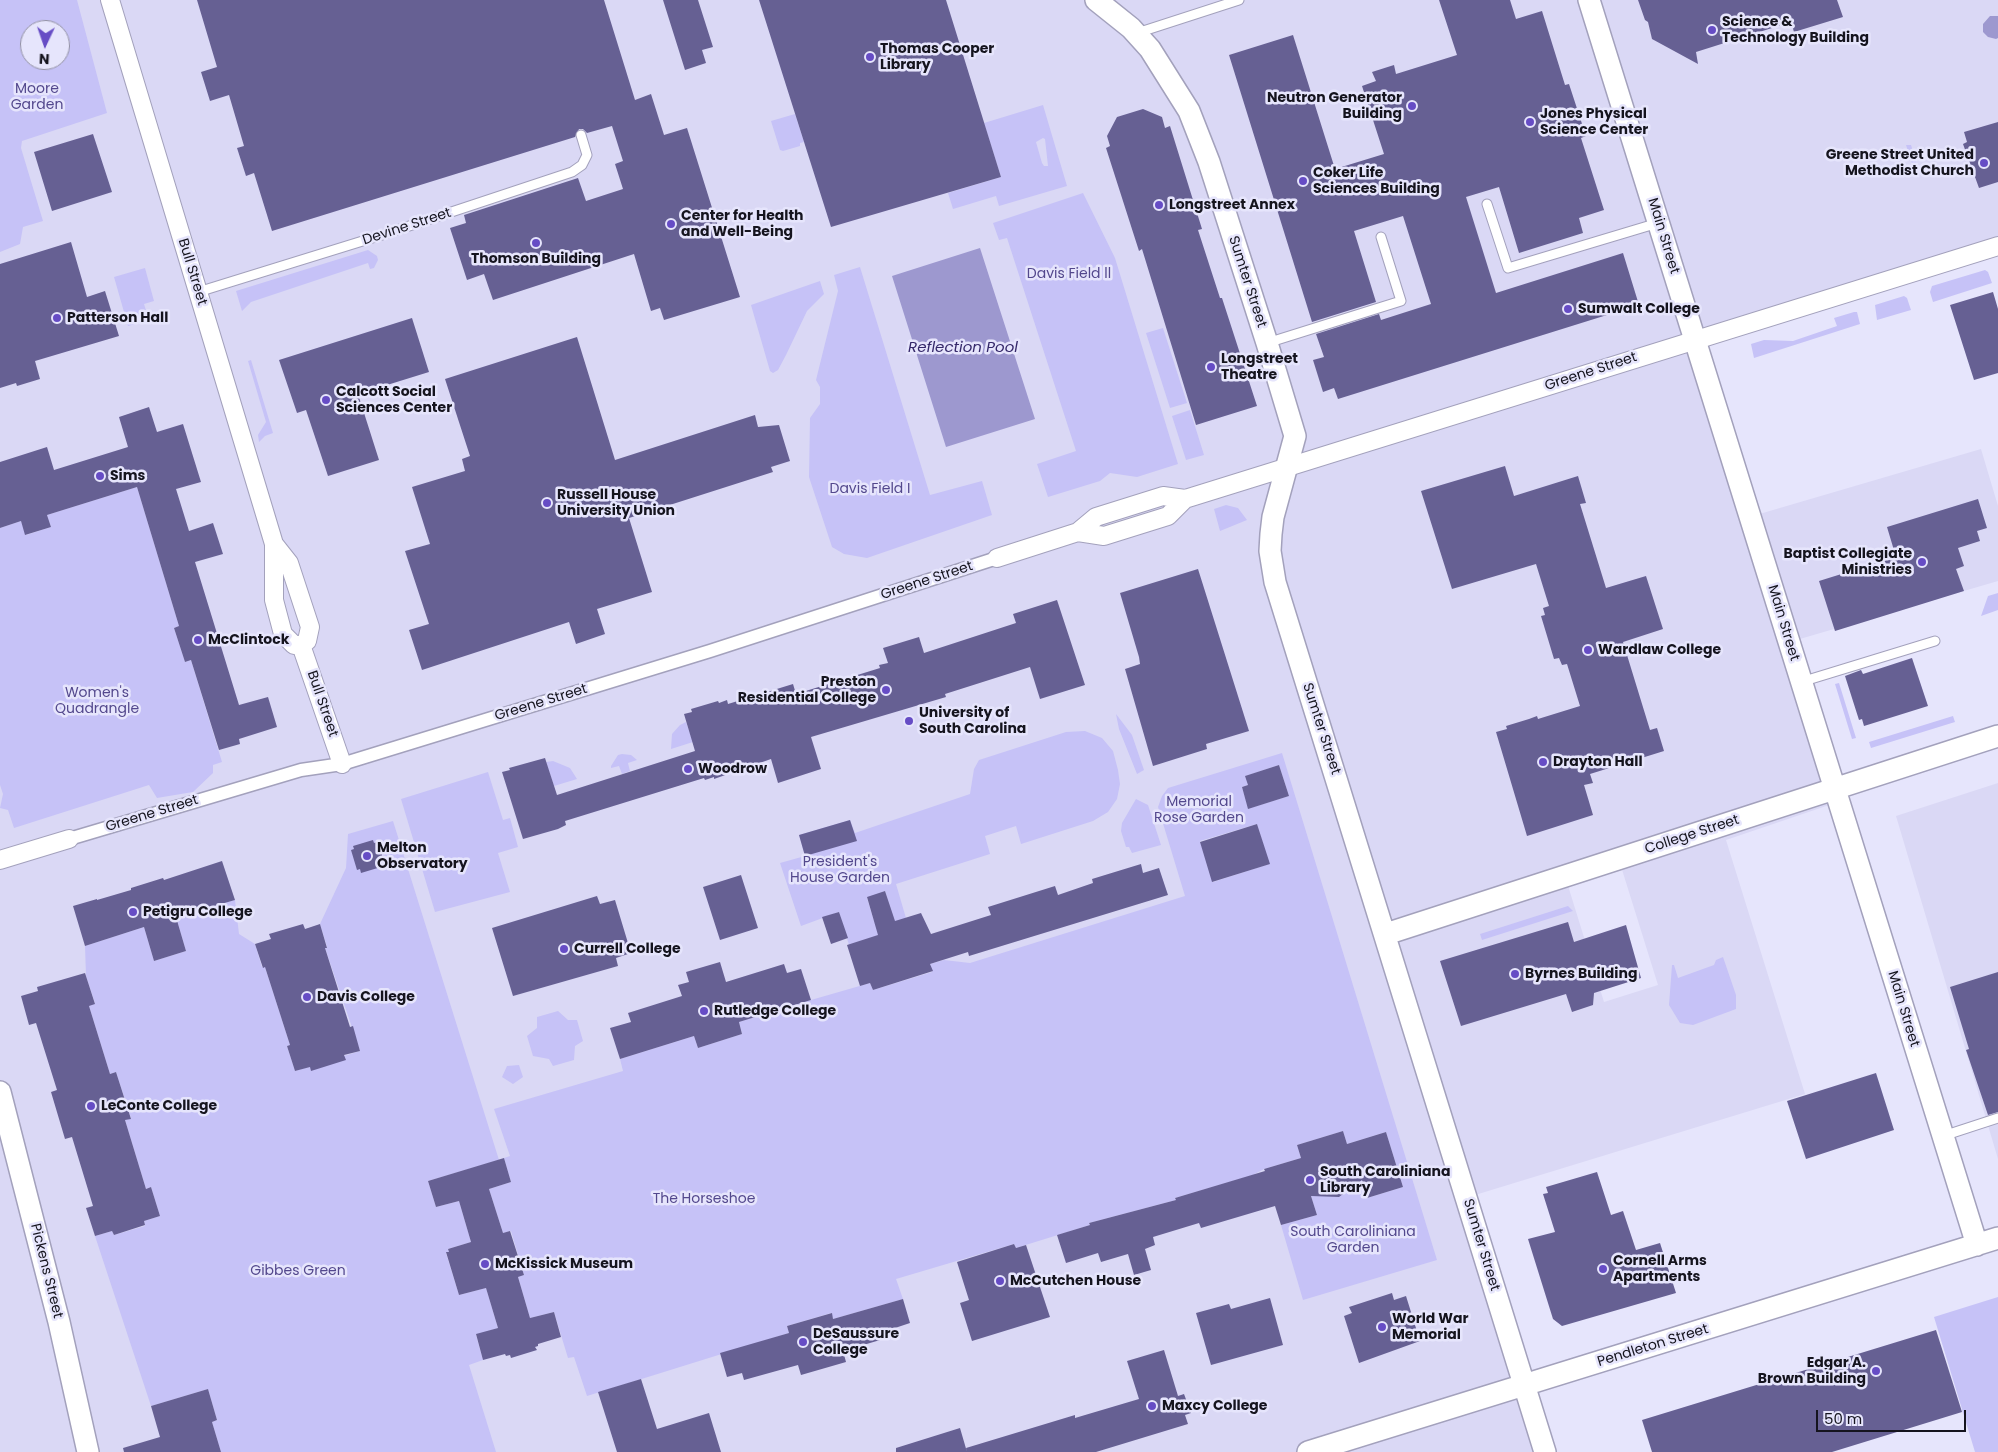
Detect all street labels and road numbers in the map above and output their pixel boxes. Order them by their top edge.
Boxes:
street label: Main Street [1643,196,1683,276]
street label: Devine Street [361,205,453,249]
street label: Sumter Street [1224,234,1270,330]
street label: Bull Street [174,236,210,308]
street label: Greene Street [1543,349,1639,395]
street label: Greene Street [879,558,975,604]
street label: Main Street [1763,583,1803,663]
street label: Bull Street [303,669,341,739]
street label: Greene Street [493,681,589,725]
street label: Sumter Street [1298,681,1344,777]
street label: Greene Street [104,792,200,836]
street label: College Street [1643,812,1741,858]
street label: Main Street [1883,969,1923,1049]
street label: Sumter Street [1459,1197,1503,1293]
street label: Pickens Street [26,1222,66,1320]
street label: Pendleton Street [1596,1321,1710,1371]

